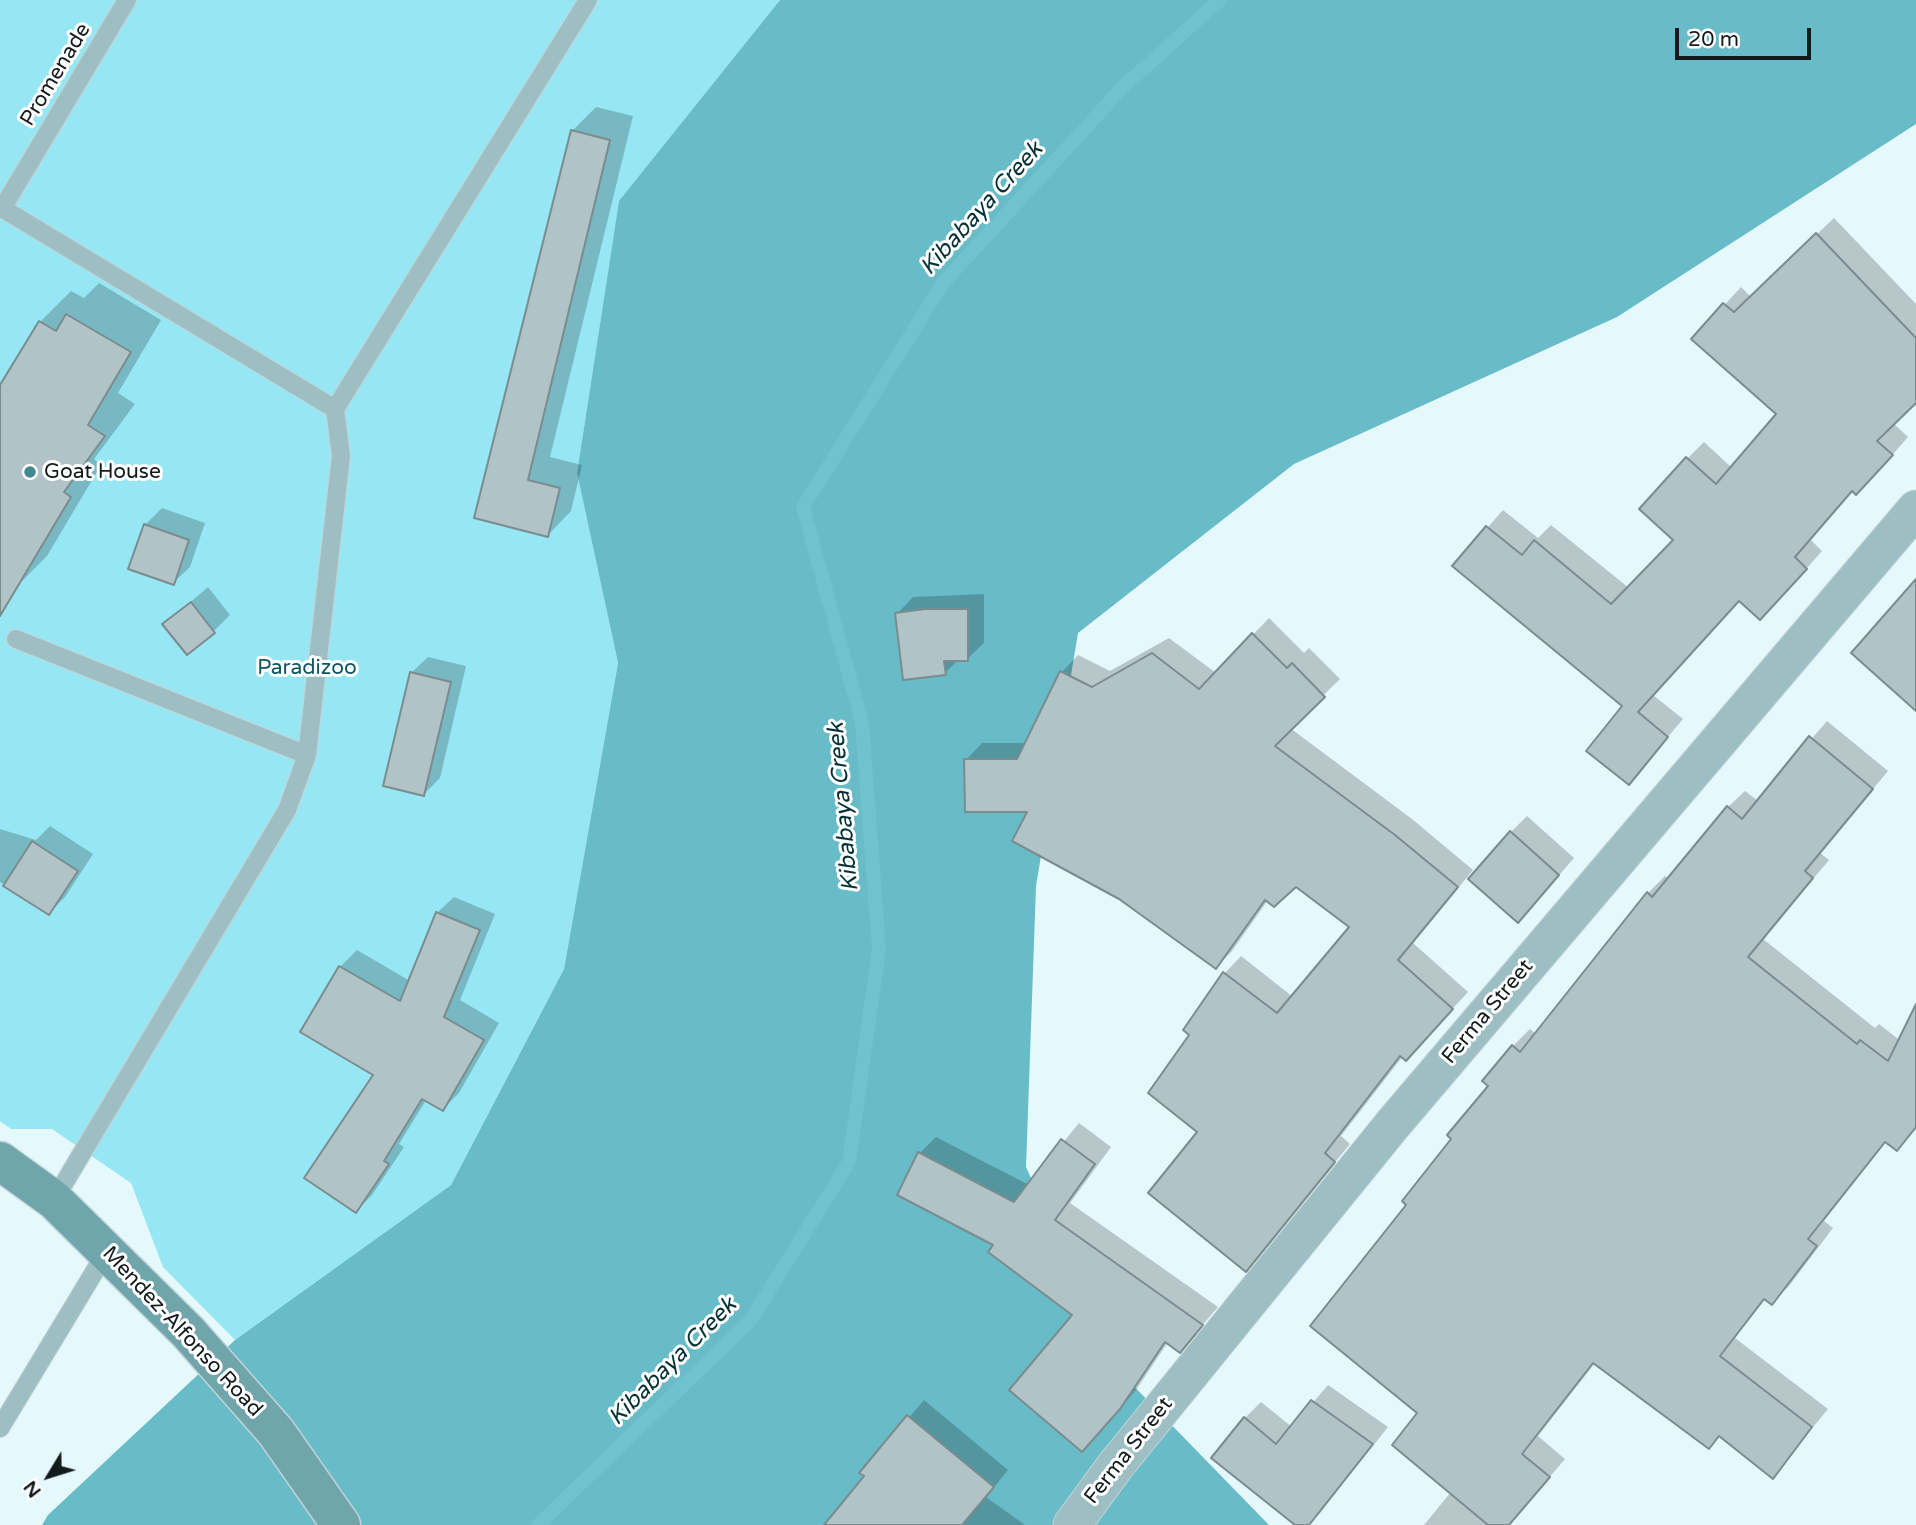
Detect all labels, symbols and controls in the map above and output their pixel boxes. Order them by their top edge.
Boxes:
scale bar [1678,14,1814,58]
street label: Promenade [15,19,97,131]
text: 20 m [1688,27,1739,52]
water label: Kibabaya Creek [915,137,1049,281]
place label: Goat House [44,459,161,485]
marker: Goat House [22,464,38,480]
park label: Paradizoo [257,655,357,681]
water label: Kibabaya Creek [823,721,865,893]
street label: Ferma Street [1437,955,1539,1069]
street label: Mendez-Alfonso Road [97,1242,267,1422]
water label: Kibabaya Creek [603,1292,743,1432]
street label: Ferma Street [1080,1393,1178,1509]
north arrow [14,1441,84,1511]
text: N [19,1476,46,1502]

